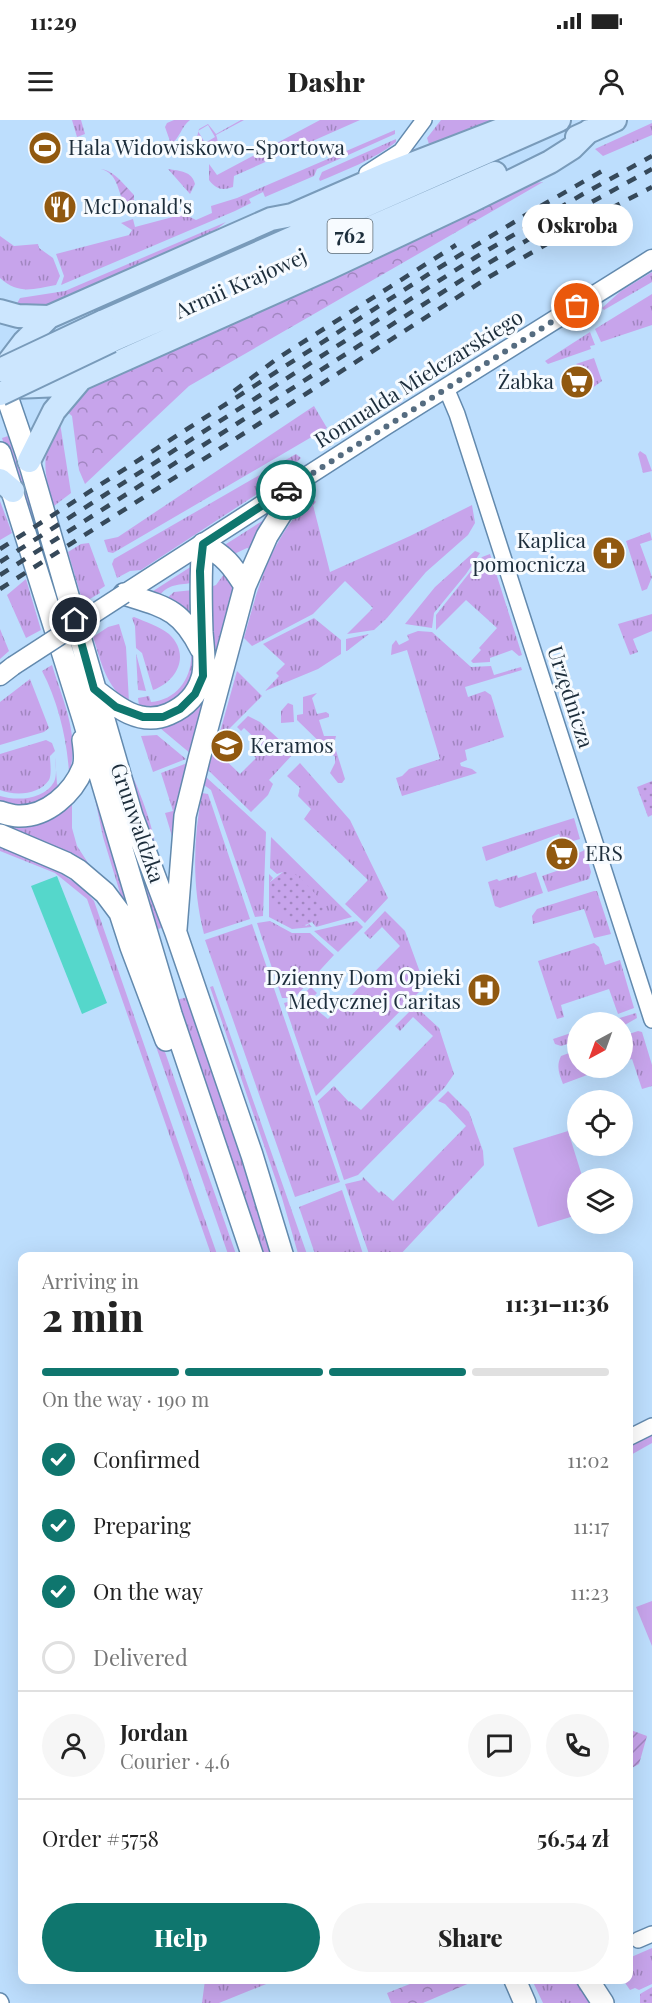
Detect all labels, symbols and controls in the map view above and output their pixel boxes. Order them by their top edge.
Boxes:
text: 11:29 [30,6,77,36]
text: Dashr [287,63,365,99]
icon: menu [24,65,57,98]
icon: person [595,65,628,98]
sports icon: Hala Widowiskowo-Sportowa [27,130,63,166]
place label: Hala Widowiskowo-Sportowa [68,132,345,160]
restaurant icon: McDonald's [42,189,78,225]
place label: McDonald's [83,191,192,219]
callout: Oskroba [522,204,632,246]
text: Oskroba [537,211,618,238]
road number: 762 [328,219,372,253]
street label: Armii Krajowej [169,241,311,324]
pin [551,280,602,331]
icon: bag [560,289,593,322]
street label: Romualda Mielczarskiego [308,302,527,453]
supermarket icon: Żabka [559,364,595,400]
place label: Żabka [498,366,555,394]
courier [256,460,316,520]
icon: car [270,474,303,507]
place label: Kaplica pomocnicza [473,525,587,577]
church icon: Kaplica pomocnicza [591,535,627,571]
pin [49,594,100,645]
icon: home [58,603,91,636]
street label: Urzędnicza [542,642,602,751]
school or university icon: Keramos [209,728,245,764]
place label: Keramos [250,730,334,758]
street label: Grunwaldzka [105,759,173,886]
supermarket icon: ERS [544,836,580,872]
place label: ERS [585,838,623,866]
place label: Dzienny Dom Opieki Medycznej Caritas [266,962,461,1014]
hospital icon: Dzienny Dom Opieki Medycznej Caritas [466,972,502,1008]
north arrow [567,1012,633,1078]
map controls [567,1012,633,1234]
button: locate [567,1090,633,1156]
button: layers [567,1168,633,1234]
text: Arriving in [42,1267,139,1294]
text: 11:31–11:36 [505,1288,609,1318]
text: 2 min [42,1290,144,1342]
text: On the way · 190 m [42,1385,209,1412]
icon: check [42,1443,75,1476]
text: Confirmed [93,1444,200,1474]
text: 11:02 [567,1446,609,1473]
icon: check [42,1509,75,1542]
text: Preparing [93,1510,191,1540]
text: 11:17 [573,1512,609,1539]
icon: check [42,1575,75,1608]
text: On the way [93,1576,203,1606]
text: 11:23 [570,1578,609,1605]
text: Delivered [93,1642,188,1672]
button: person [42,1714,105,1777]
button: chat [468,1714,531,1777]
button: phone [546,1714,609,1777]
text: Jordan [120,1717,188,1747]
text: Courier · 4.6 [120,1747,230,1774]
text: Order #5758 [42,1823,159,1853]
text: 56.54 zł [537,1823,609,1853]
button: Help [42,1903,320,1972]
button: Share [332,1903,609,1972]

